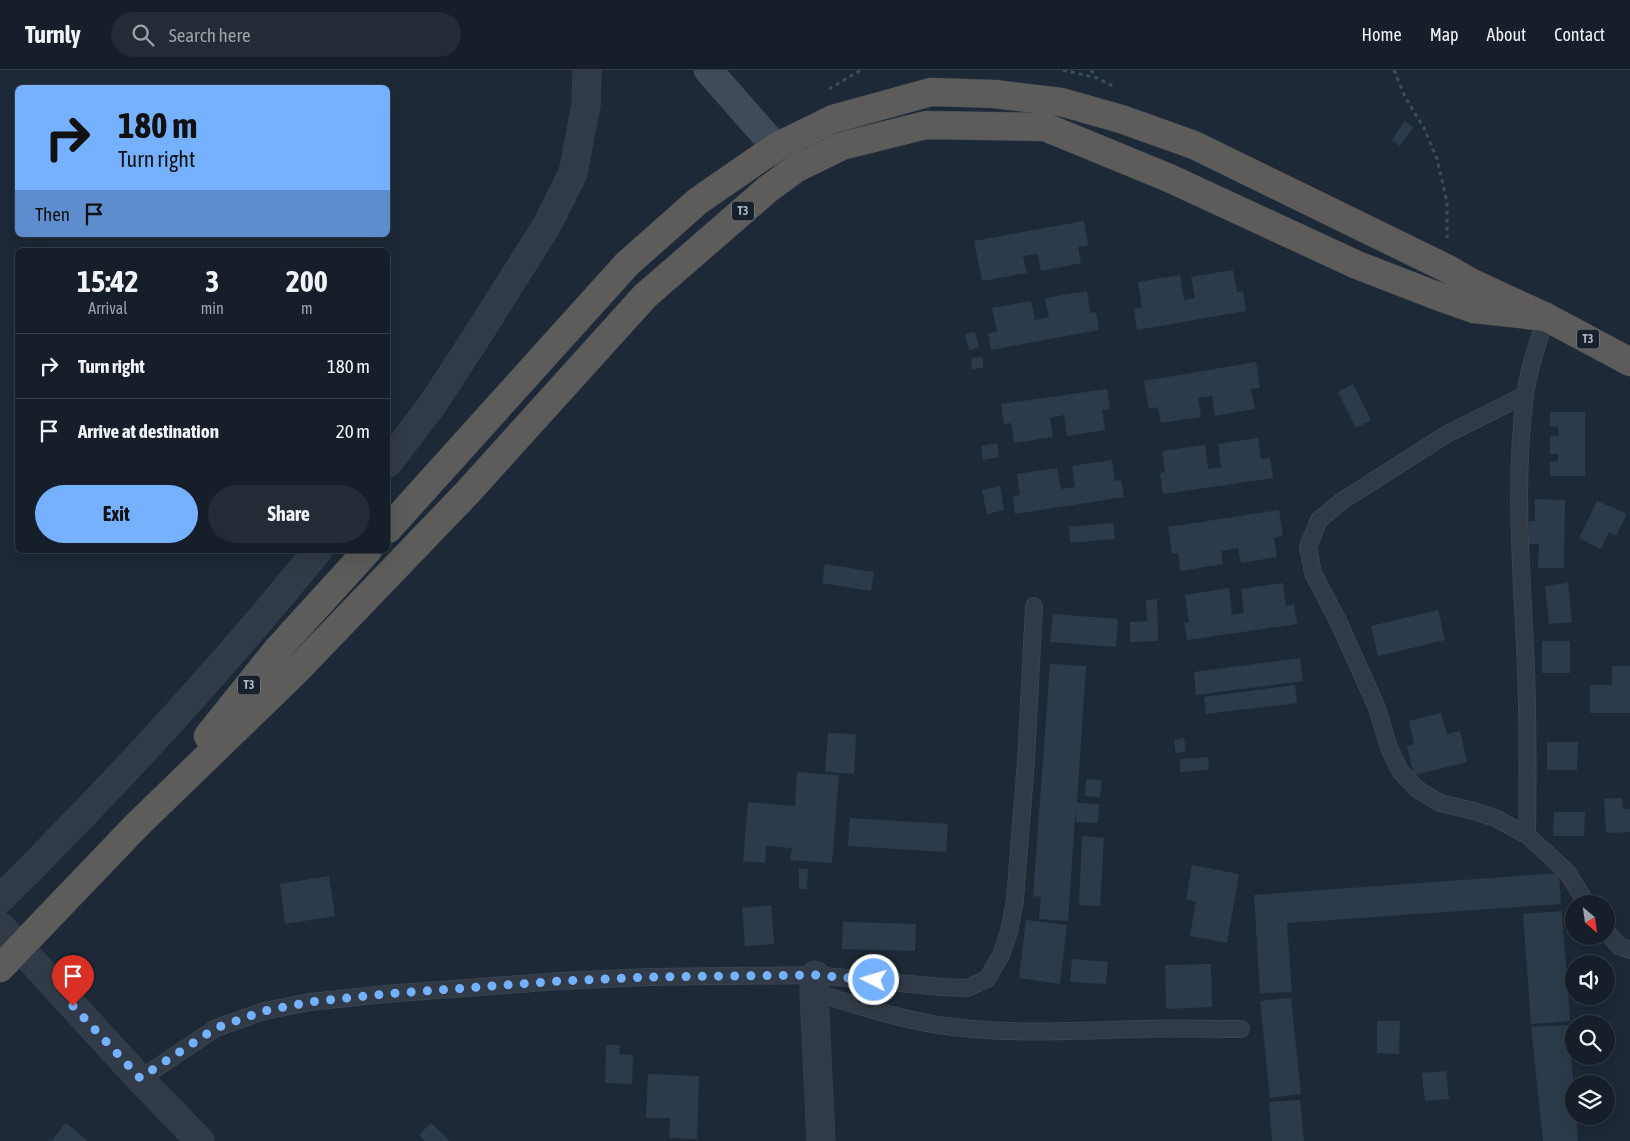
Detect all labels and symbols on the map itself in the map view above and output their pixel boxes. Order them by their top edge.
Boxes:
road number: T3 [732,202,754,220]
road number: T3 [1577,330,1599,348]
road number: T3 [238,676,260,694]
north arrow [1565,895,1615,945]
position arrow [847,953,899,1005]
pin [52,955,94,1006]

